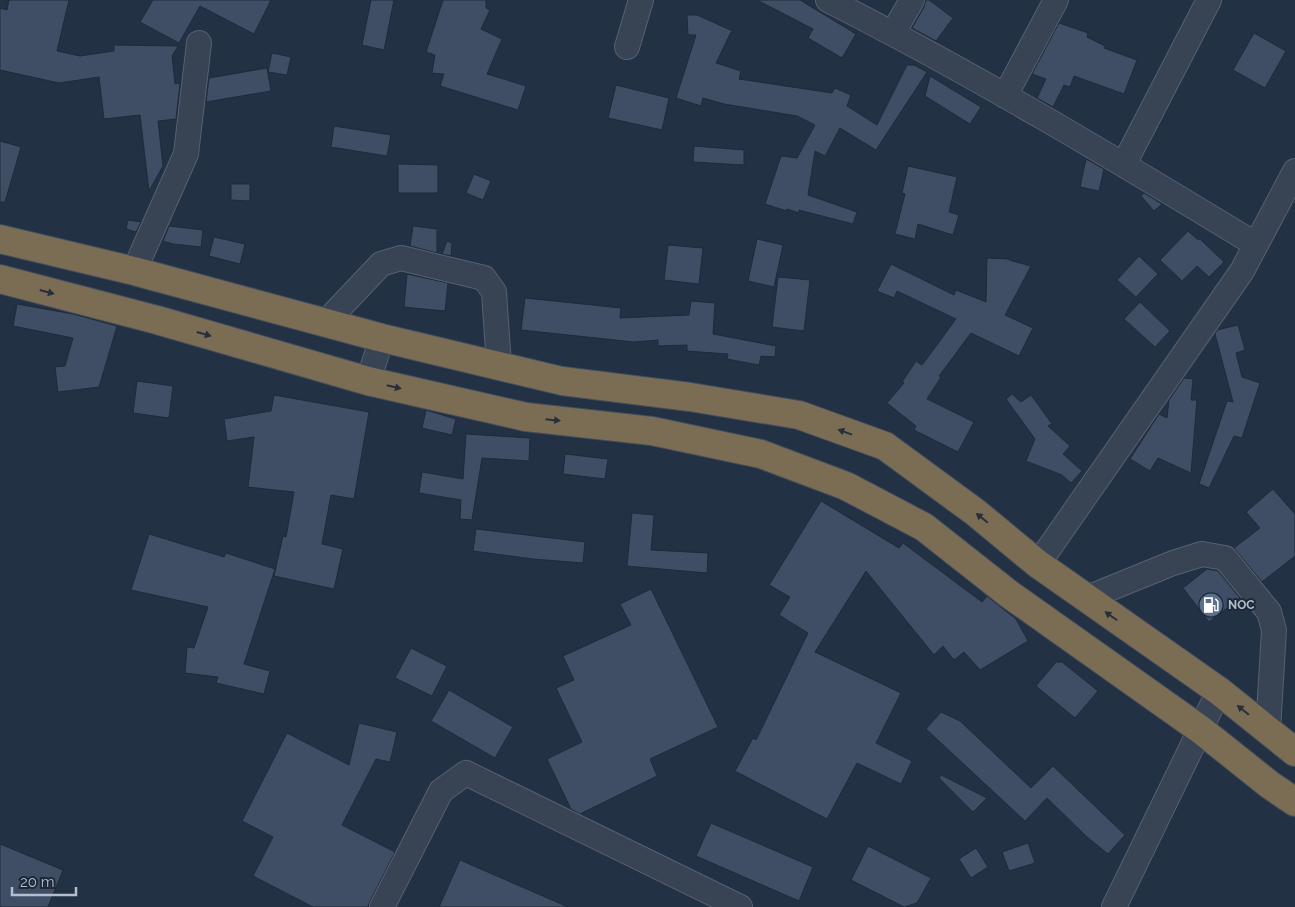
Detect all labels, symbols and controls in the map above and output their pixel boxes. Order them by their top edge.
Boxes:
one-way arrow [40,288,55,296]
one-way arrow [197,330,212,338]
one-way arrow [387,383,402,391]
one-way arrow [545,416,561,424]
one-way arrow [838,428,853,435]
one-way arrow [976,512,989,523]
fuel station icon: NOC [1198,592,1224,618]
place label: NOC [1228,598,1254,612]
one-way arrow [1105,611,1118,621]
one-way arrow [1237,705,1250,716]
scale bar [12,864,76,896]
text: 20 m [20,873,55,891]

